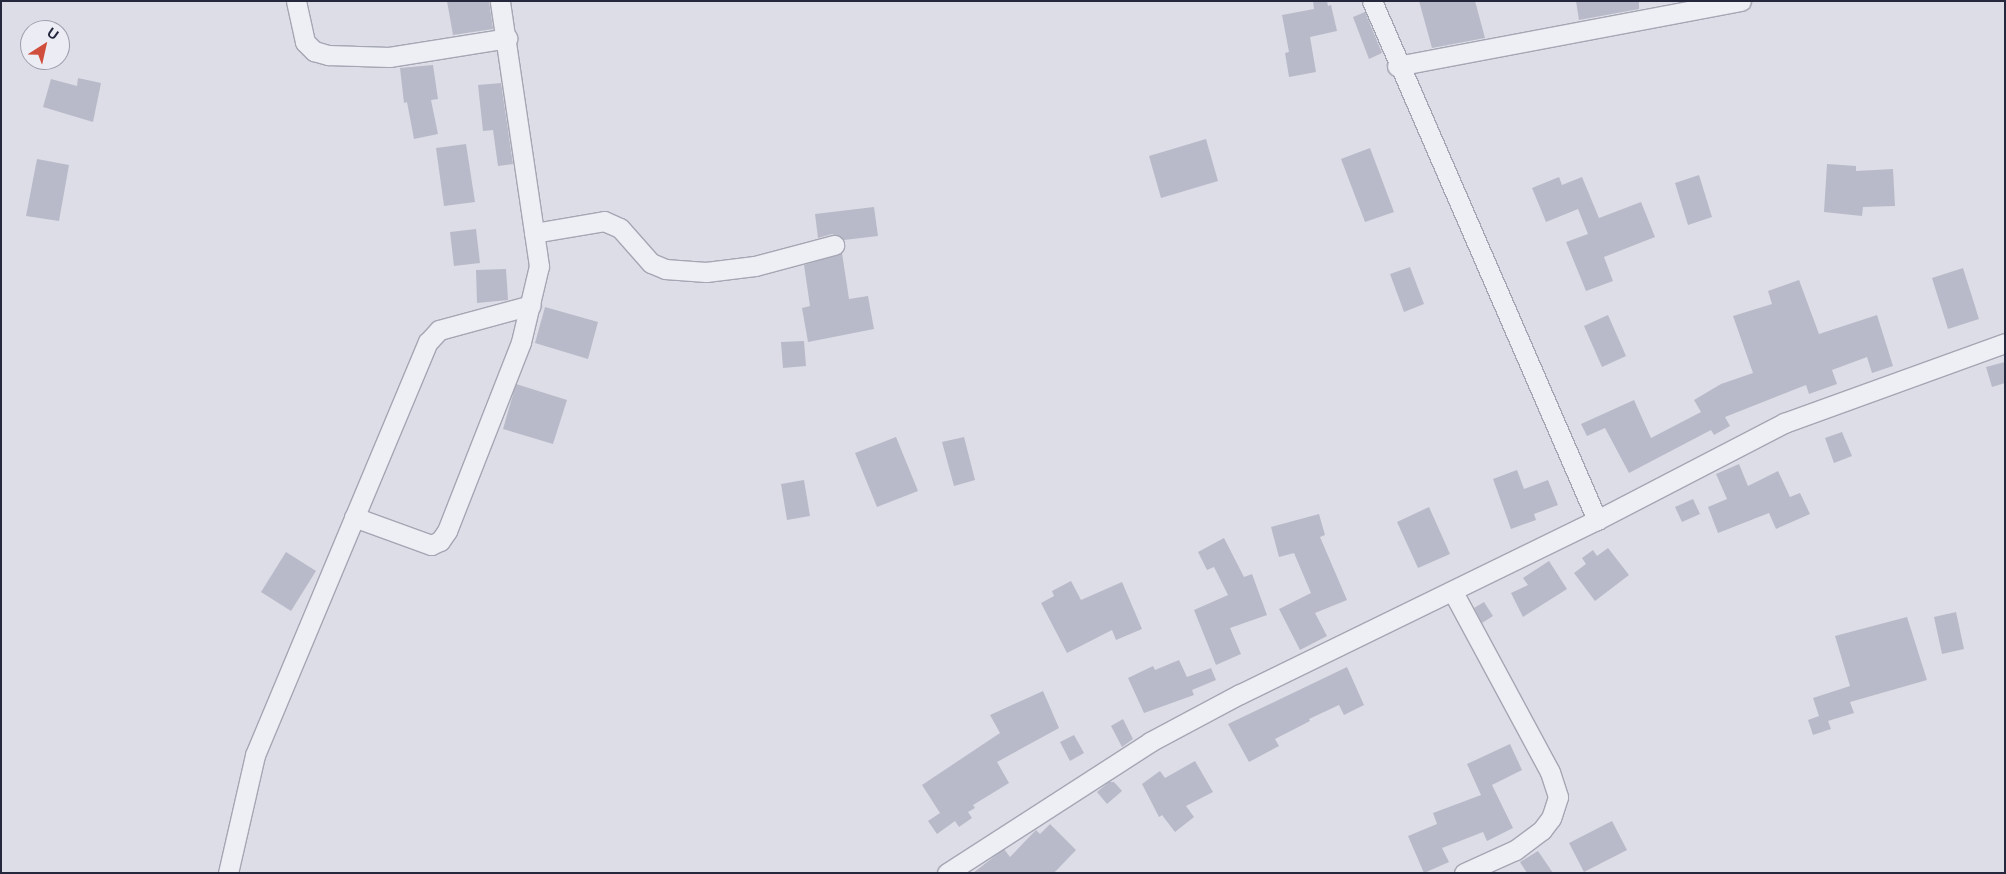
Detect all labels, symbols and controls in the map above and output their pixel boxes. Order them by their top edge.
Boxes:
north arrow [20,20,70,70]
text: U [44,24,62,43]

